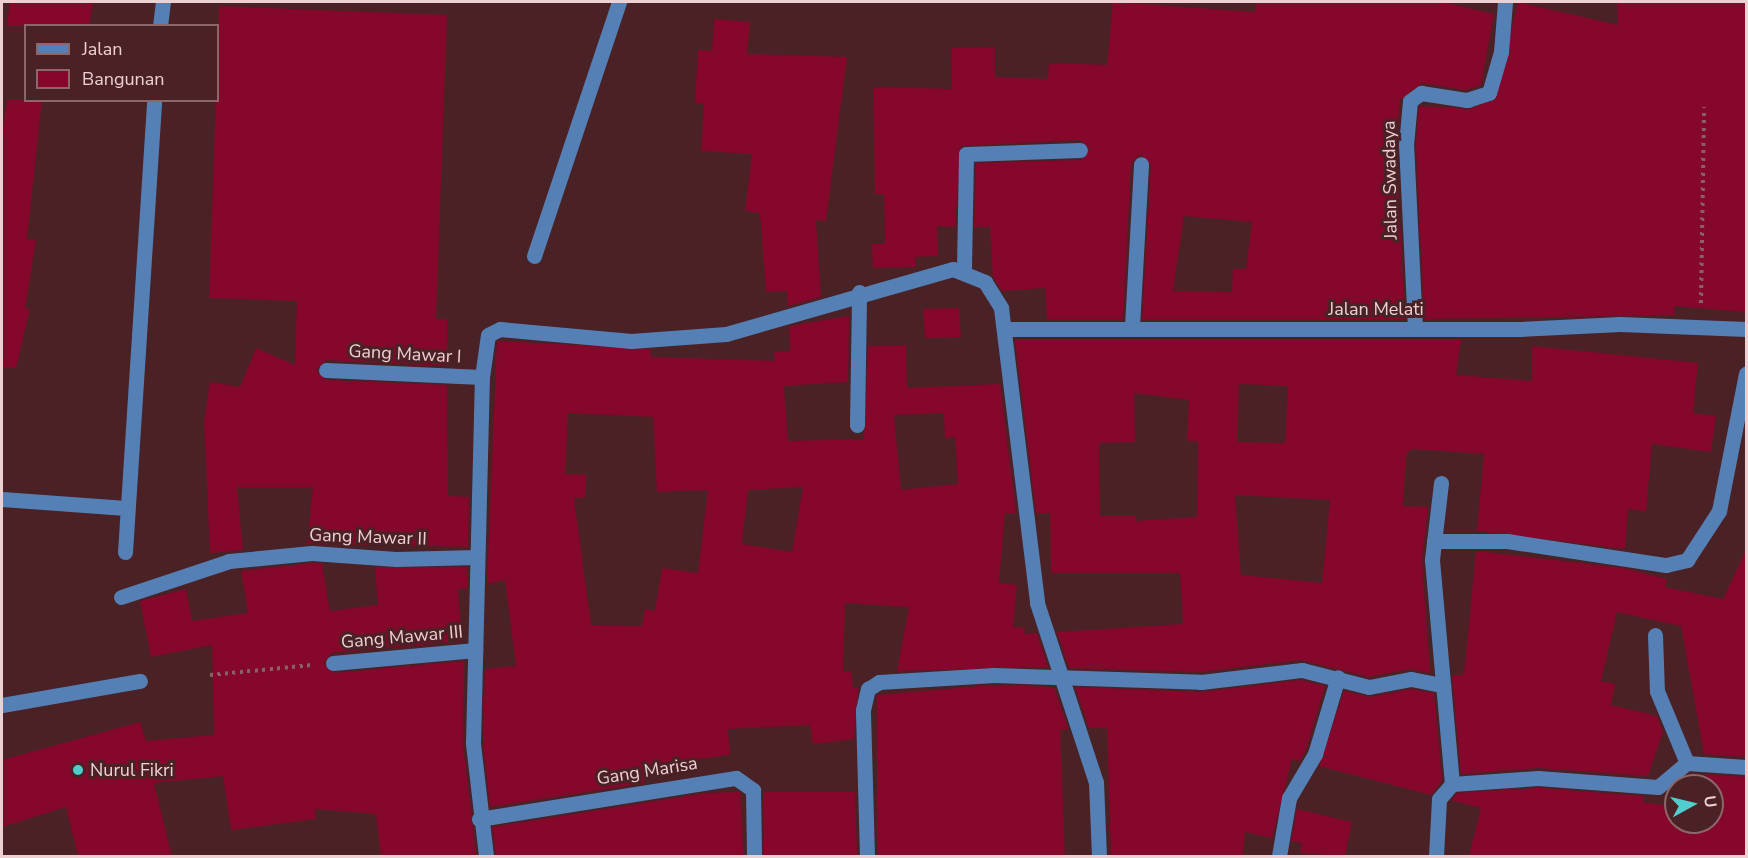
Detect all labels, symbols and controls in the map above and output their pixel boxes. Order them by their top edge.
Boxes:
legend [24,24,219,102]
text: Jalan [82,37,122,61]
text: Bangunan [82,67,165,91]
street label: Jalan Swadaya [1378,120,1402,240]
street label: Jalan Melati [1328,298,1424,320]
street label: Gang Mawar I [348,340,462,368]
street label: Gang Mawar II [309,524,427,550]
street label: Gang Mawar III [340,621,464,653]
street label: Gang Marisa [595,752,699,790]
place label: Nurul Fikri [90,759,174,781]
marker: Nurul Fikri [71,763,85,777]
north arrow [1664,774,1724,834]
text: U [1698,794,1722,809]

